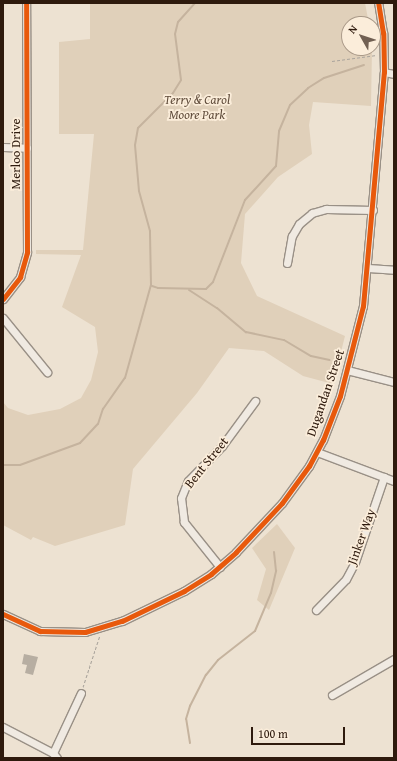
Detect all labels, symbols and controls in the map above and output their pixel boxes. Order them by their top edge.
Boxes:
north arrow [341,16,381,56]
text: N [344,21,361,37]
park label: Terry & Carol Moore Park [164,93,230,124]
street label: Merloo Drive [8,118,24,190]
street label: Dugandan Street [304,347,348,439]
street label: Bent Street [182,434,232,492]
street label: Jinker Way [345,507,379,567]
scale bar [253,719,347,745]
text: 100 m [258,725,288,742]

